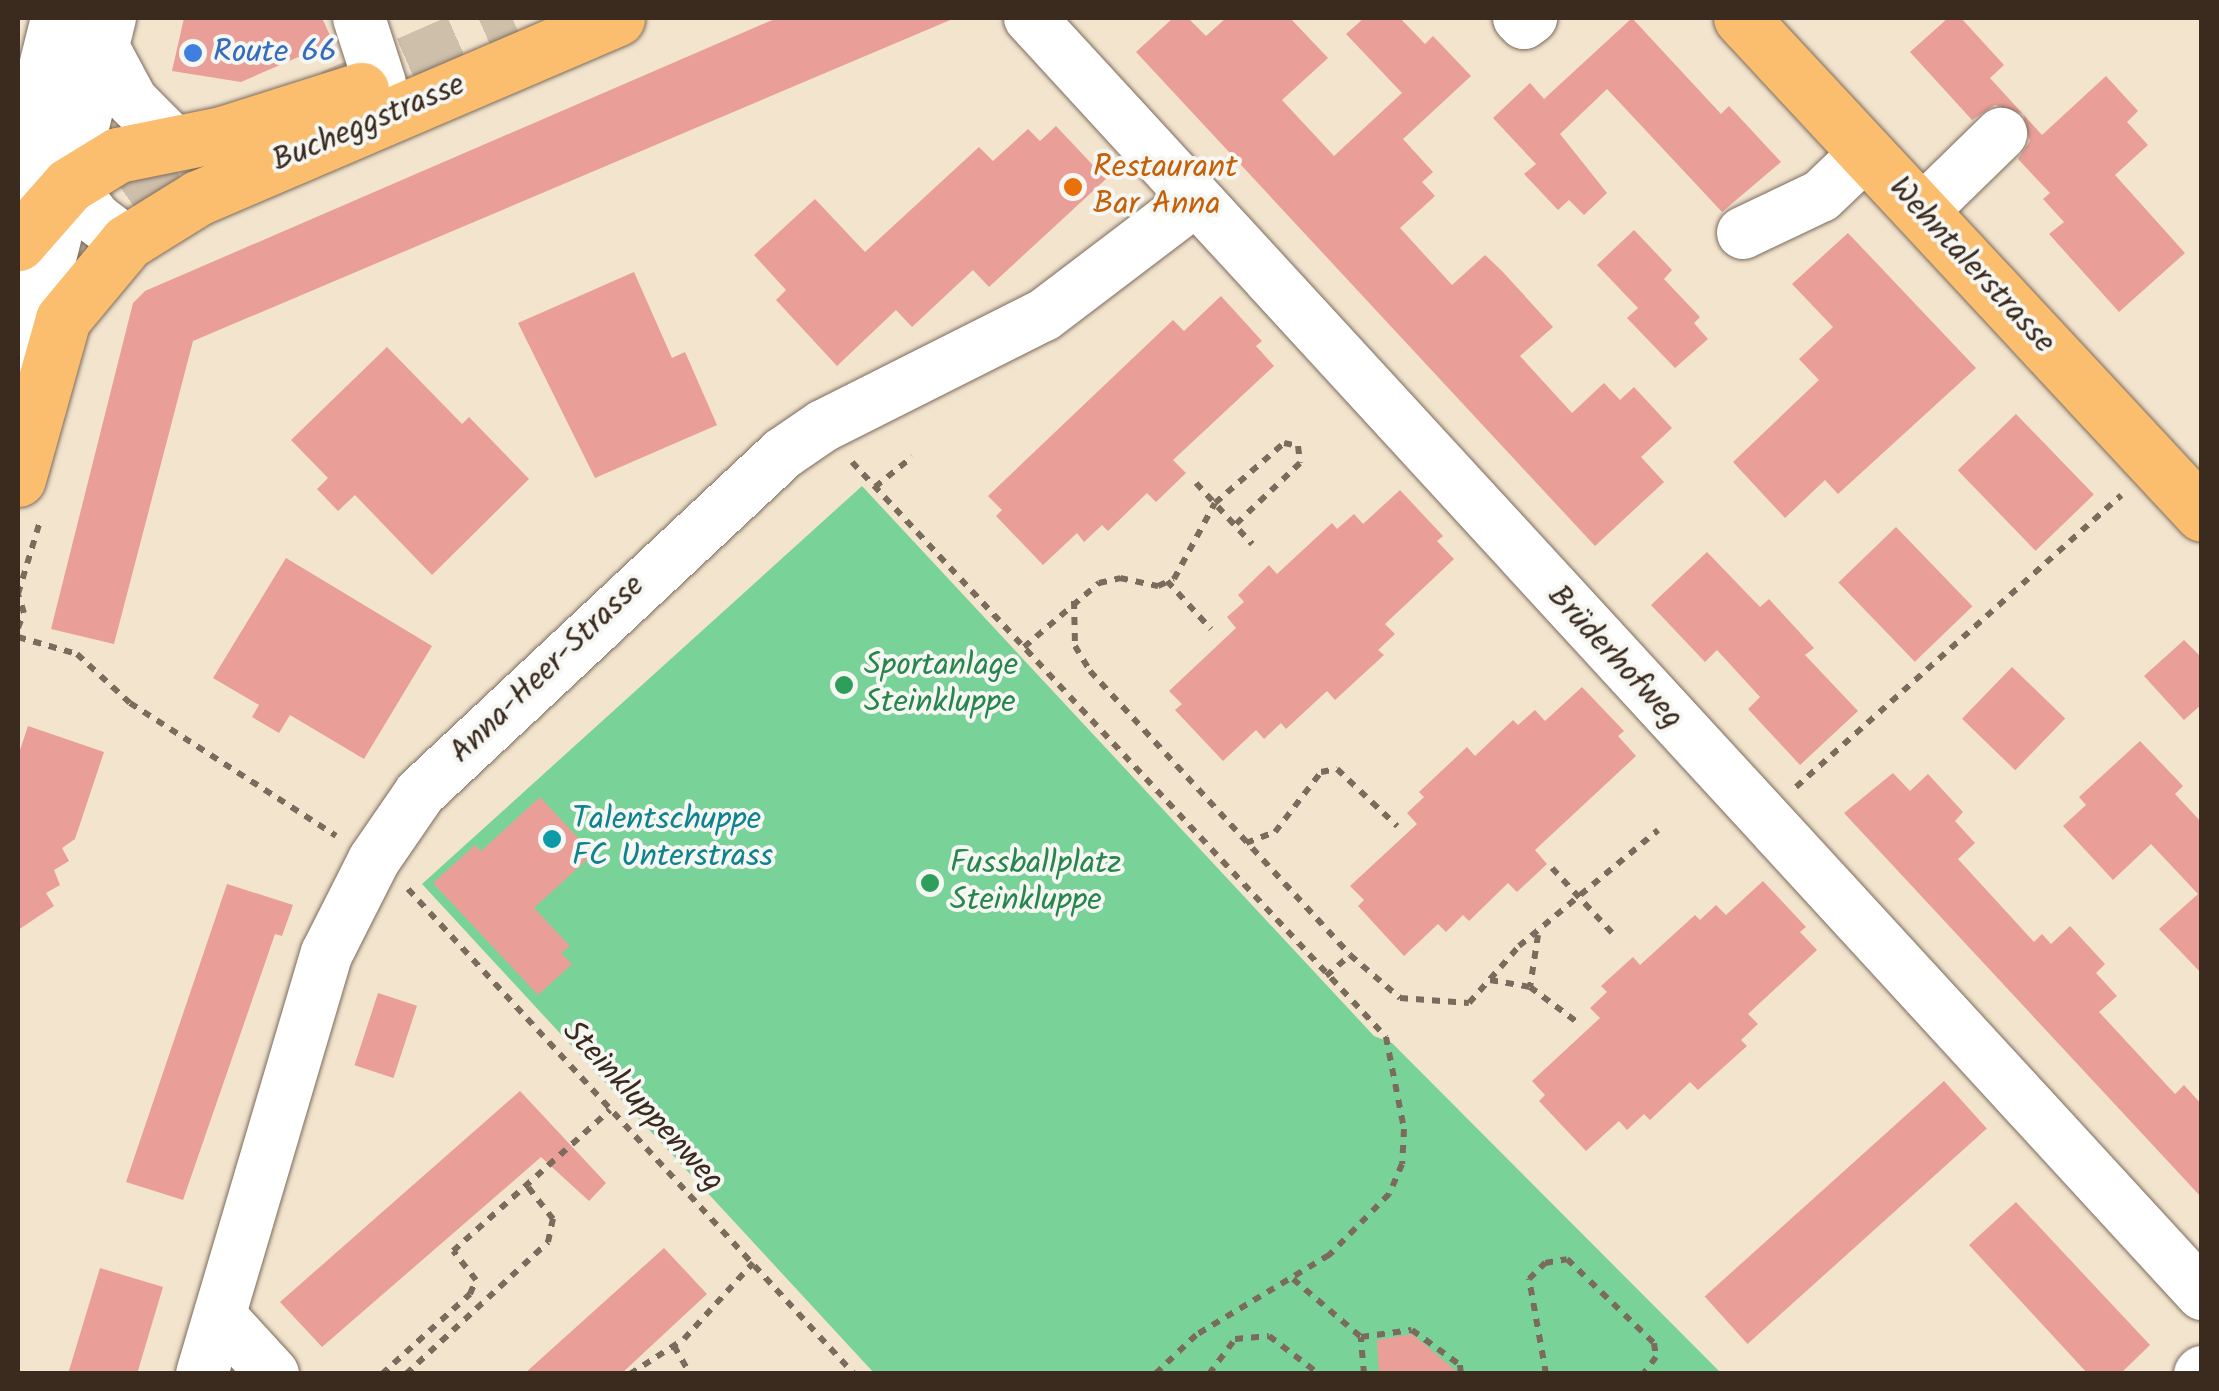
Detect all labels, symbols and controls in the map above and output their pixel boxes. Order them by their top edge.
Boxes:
place label: Route 66 [213,34,337,72]
marker: Route 66 [182,42,204,64]
street label: Bucheggstrasse [267,66,471,182]
place label: Restaurant Bar Anna [1093,150,1238,225]
street label: Wehntalerstrasse [1880,170,2062,362]
marker: Restaurant Bar Anna [1062,176,1084,198]
street label: Anna-Heer-Strasse [443,567,653,773]
street label: Brüderhofweg [1538,578,1690,738]
place label: Sportanlage Steinkluppe [864,648,1018,723]
marker: Sportanlage Steinkluppe [833,674,855,696]
place label: Talentschuppe FC Unterstrass [572,802,773,877]
marker: Talentschuppe FC Unterstrass [541,828,563,850]
place label: Fussballplatz Steinkluppe [950,846,1121,921]
marker: Fussballplatz Steinkluppe [919,872,941,894]
street label: Steinkluppenweg [553,1014,731,1200]

